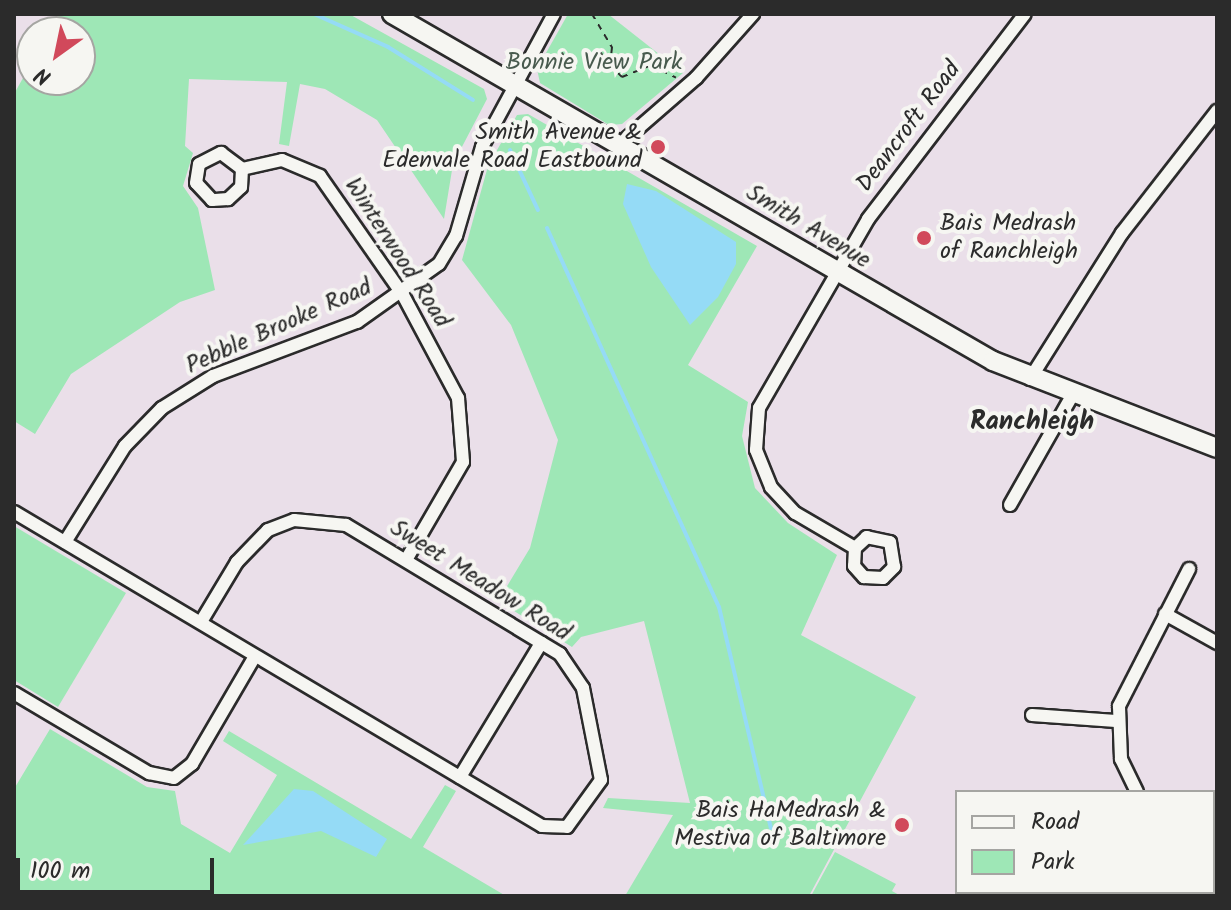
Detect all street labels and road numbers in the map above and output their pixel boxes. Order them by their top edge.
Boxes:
street label: Deancroft Road [851,56,967,198]
street label: Winterwood Road [338,173,456,333]
street label: Smith Avenue [741,179,875,275]
street label: Pebble Brooke Road [182,273,376,381]
street label: Sweet Meadow Road [385,514,575,648]

